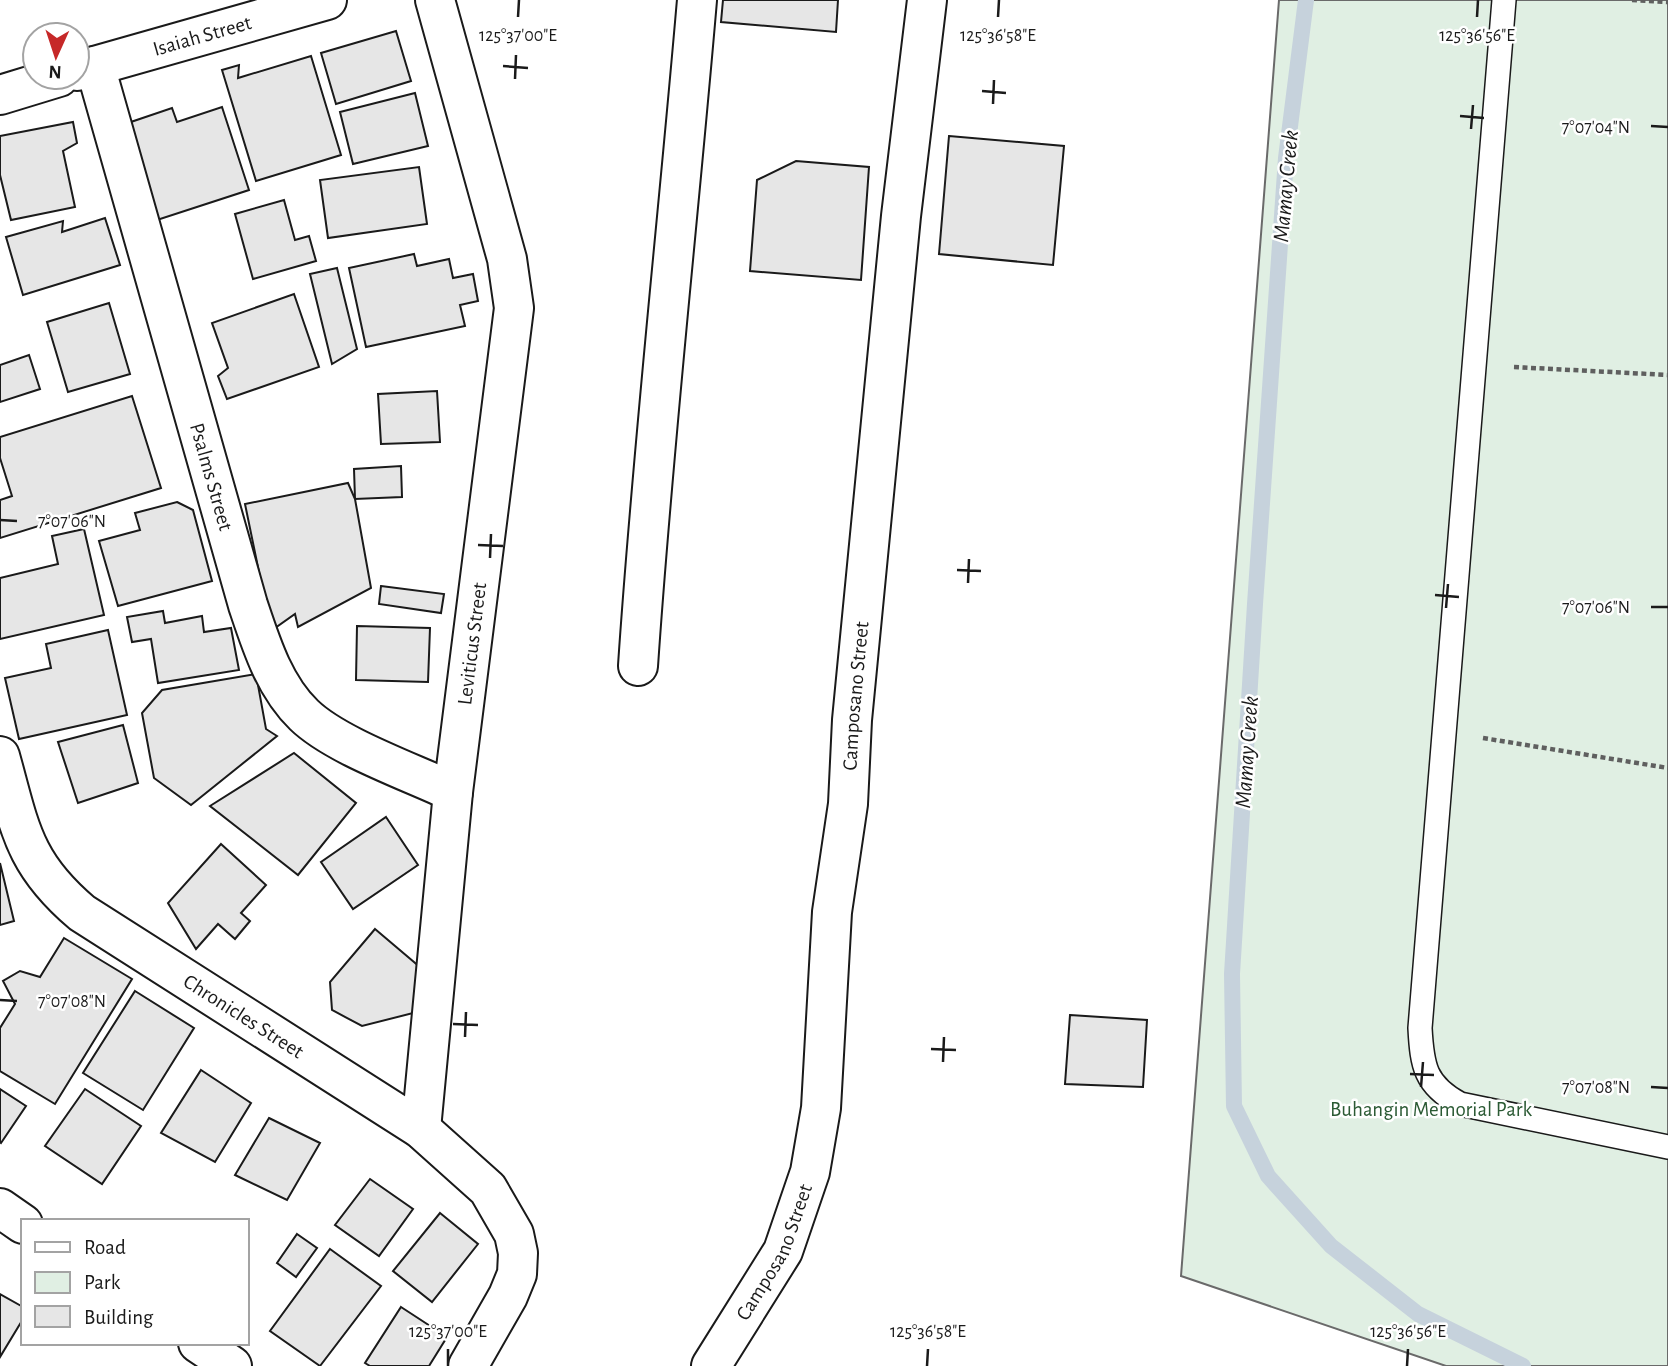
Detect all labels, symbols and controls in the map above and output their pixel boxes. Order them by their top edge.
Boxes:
street label: Isaiah Street [151,12,254,60]
north arrow [21,21,91,91]
text: 125°37'00"E [479,27,557,45]
text: 125°36'58"E [960,27,1036,45]
text: 125°36'56"E [1439,27,1515,45]
text: N [48,62,62,81]
text: 7°07'04"N [1562,119,1630,137]
water label: Mamay Creek [1270,129,1303,243]
street label: Psalms Street [186,421,236,533]
text: 7°07'06"N [38,513,106,531]
street label: Leviticus Street [454,581,490,706]
text: 7°07'06"N [1562,599,1630,617]
street label: Camposano Street [840,620,873,771]
water label: Mamay Creek [1232,695,1263,809]
street label: Chronicles Street [180,971,308,1063]
text: 7°07'08"N [38,993,106,1011]
text: 7°07'08"N [1562,1079,1630,1097]
park label: Buhangin Memorial Park [1330,1099,1532,1120]
street label: Camposano Street [732,1181,816,1324]
legend [21,1219,248,1345]
text: Road [84,1237,126,1258]
text: Park [84,1272,121,1293]
text: Building [84,1307,154,1328]
text: 125°37'00"E [409,1323,487,1341]
text: 125°36'58"E [890,1323,966,1341]
text: 125°36'56"E [1370,1323,1446,1341]

